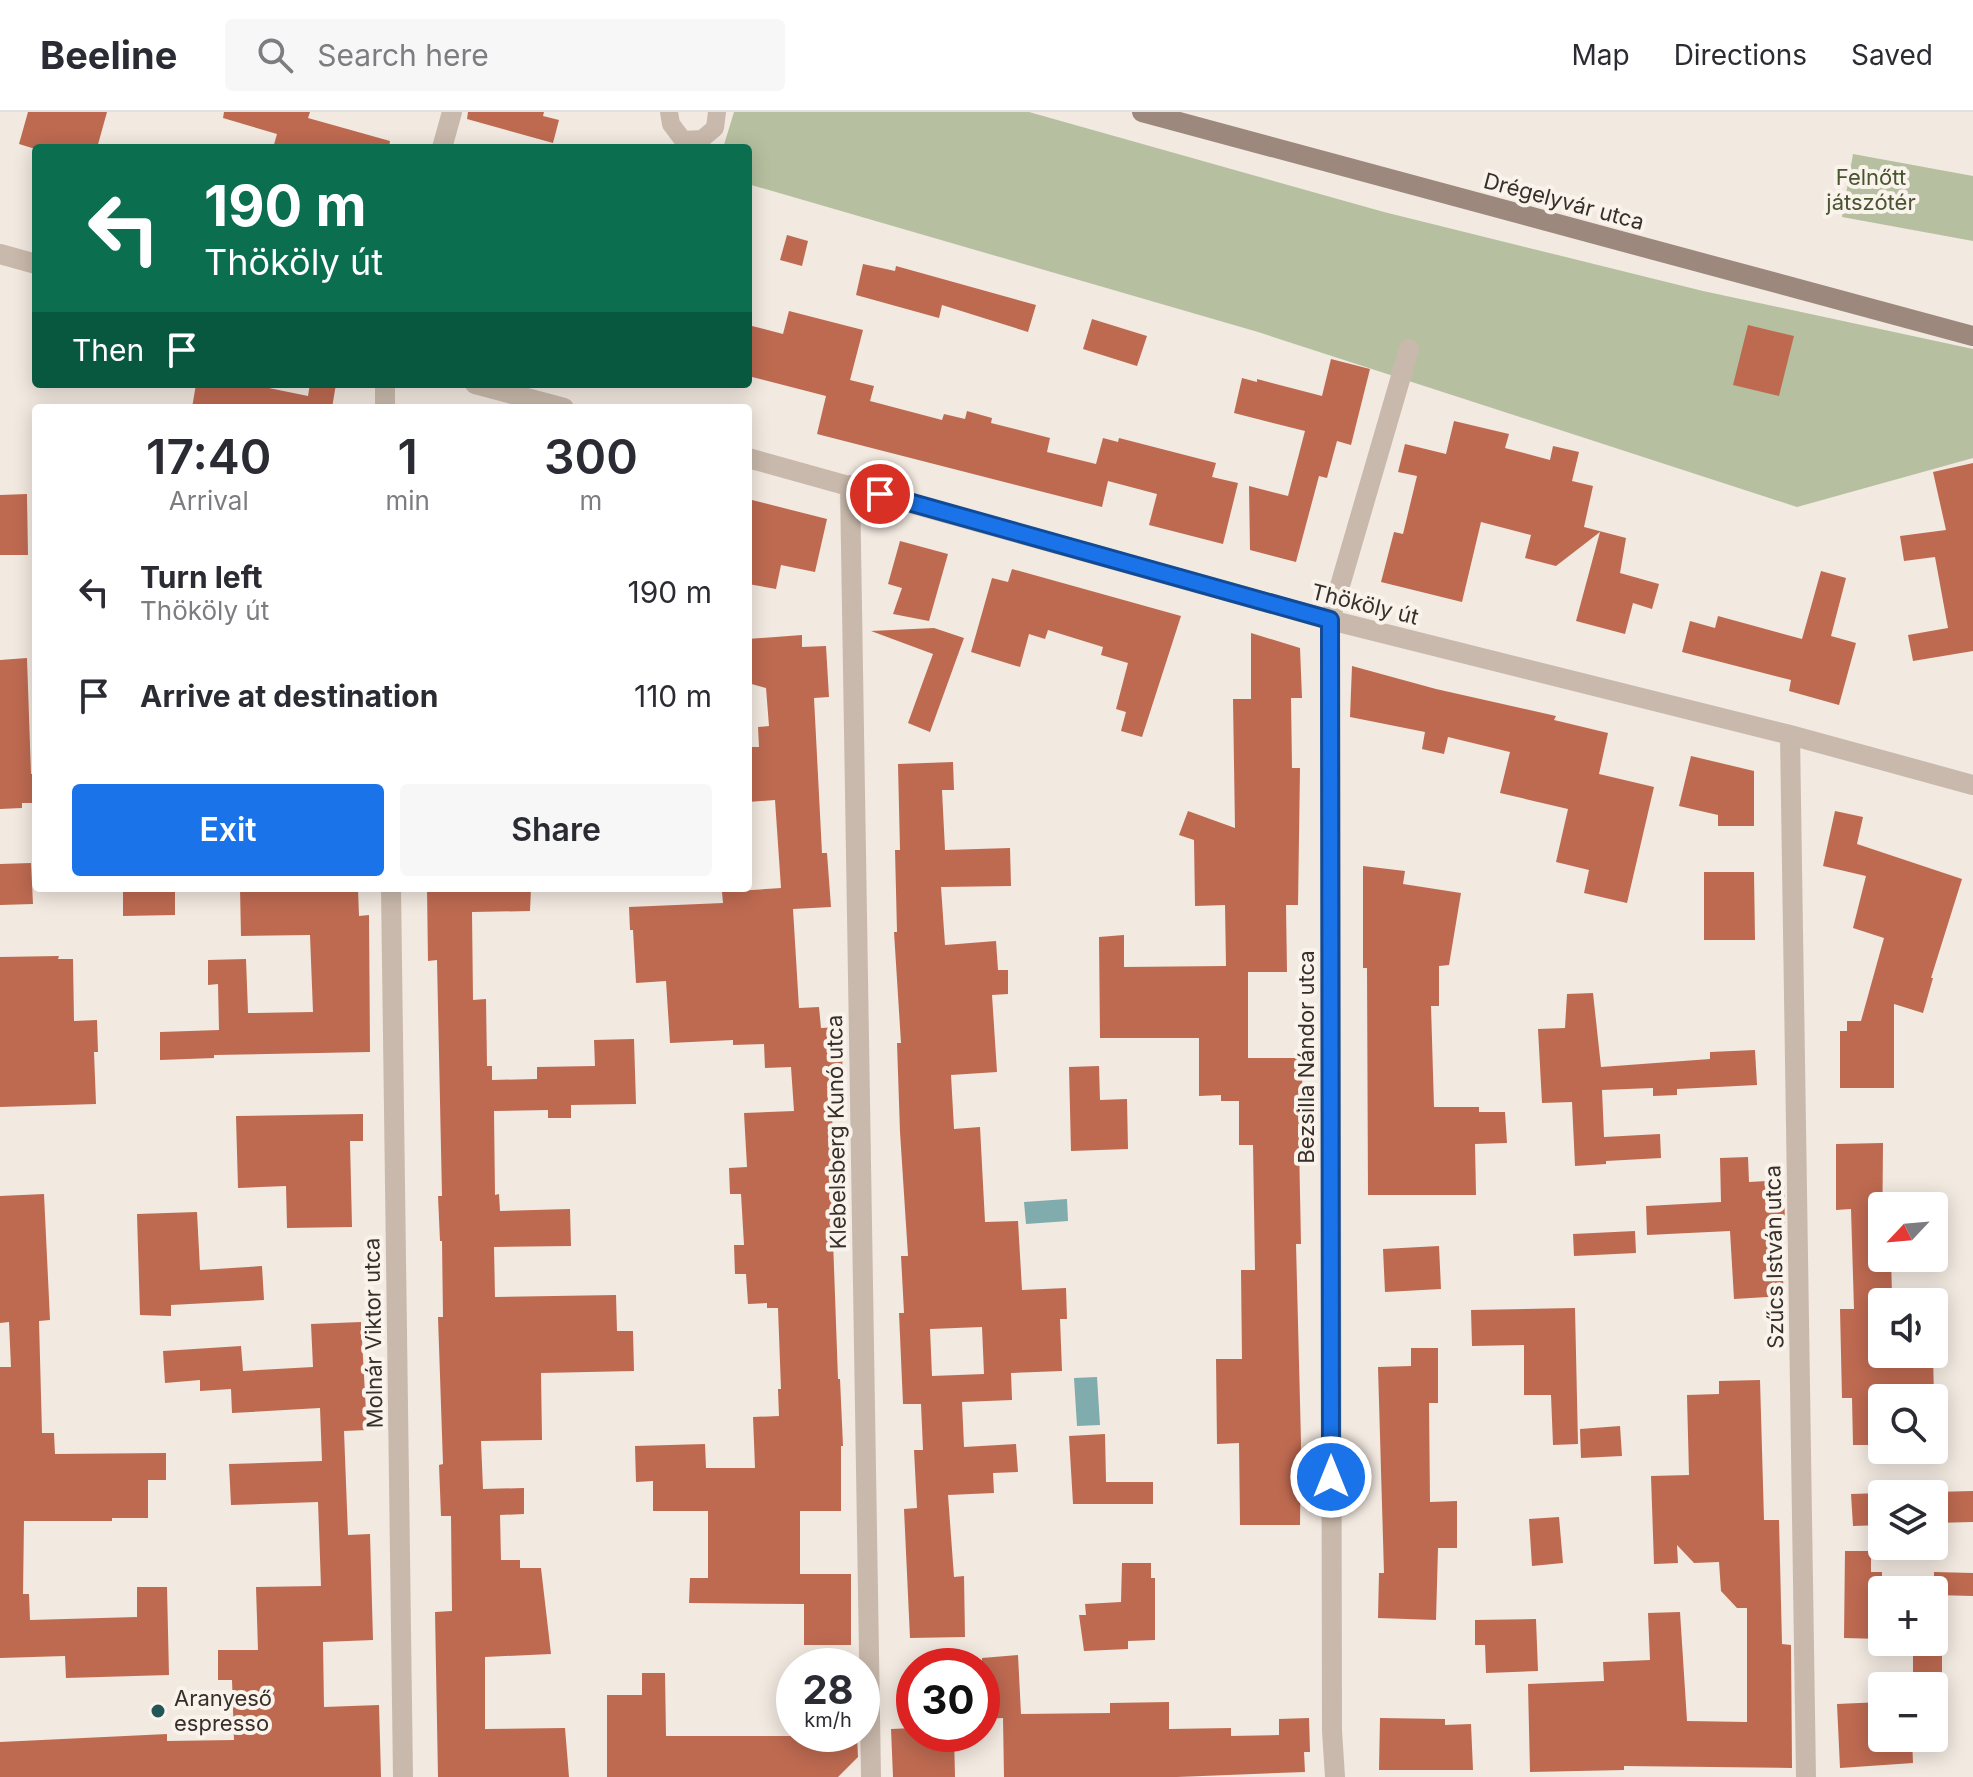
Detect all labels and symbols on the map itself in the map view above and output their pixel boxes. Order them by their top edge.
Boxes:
park label: Felnőtt játszótér [1825,164,1916,215]
street label: Drégelyvár utca [1481,167,1647,235]
pin [846,460,914,528]
street label: Thököly út [1309,578,1421,630]
street label: Bezsilla Nándor utca [1293,950,1319,1164]
street label: Klebelsberg Kunó utca [821,1014,851,1250]
street label: Szűcs István utca [1759,1165,1789,1349]
north arrow [1868,1192,1948,1272]
street label: Molnár Viktor utca [358,1237,388,1429]
position arrow [1289,1435,1373,1519]
speed limit sign: 30 [896,1648,1000,1752]
place label: Aranyeső espresso [174,1685,272,1736]
marker: Aranyeső espresso [149,1702,167,1720]

